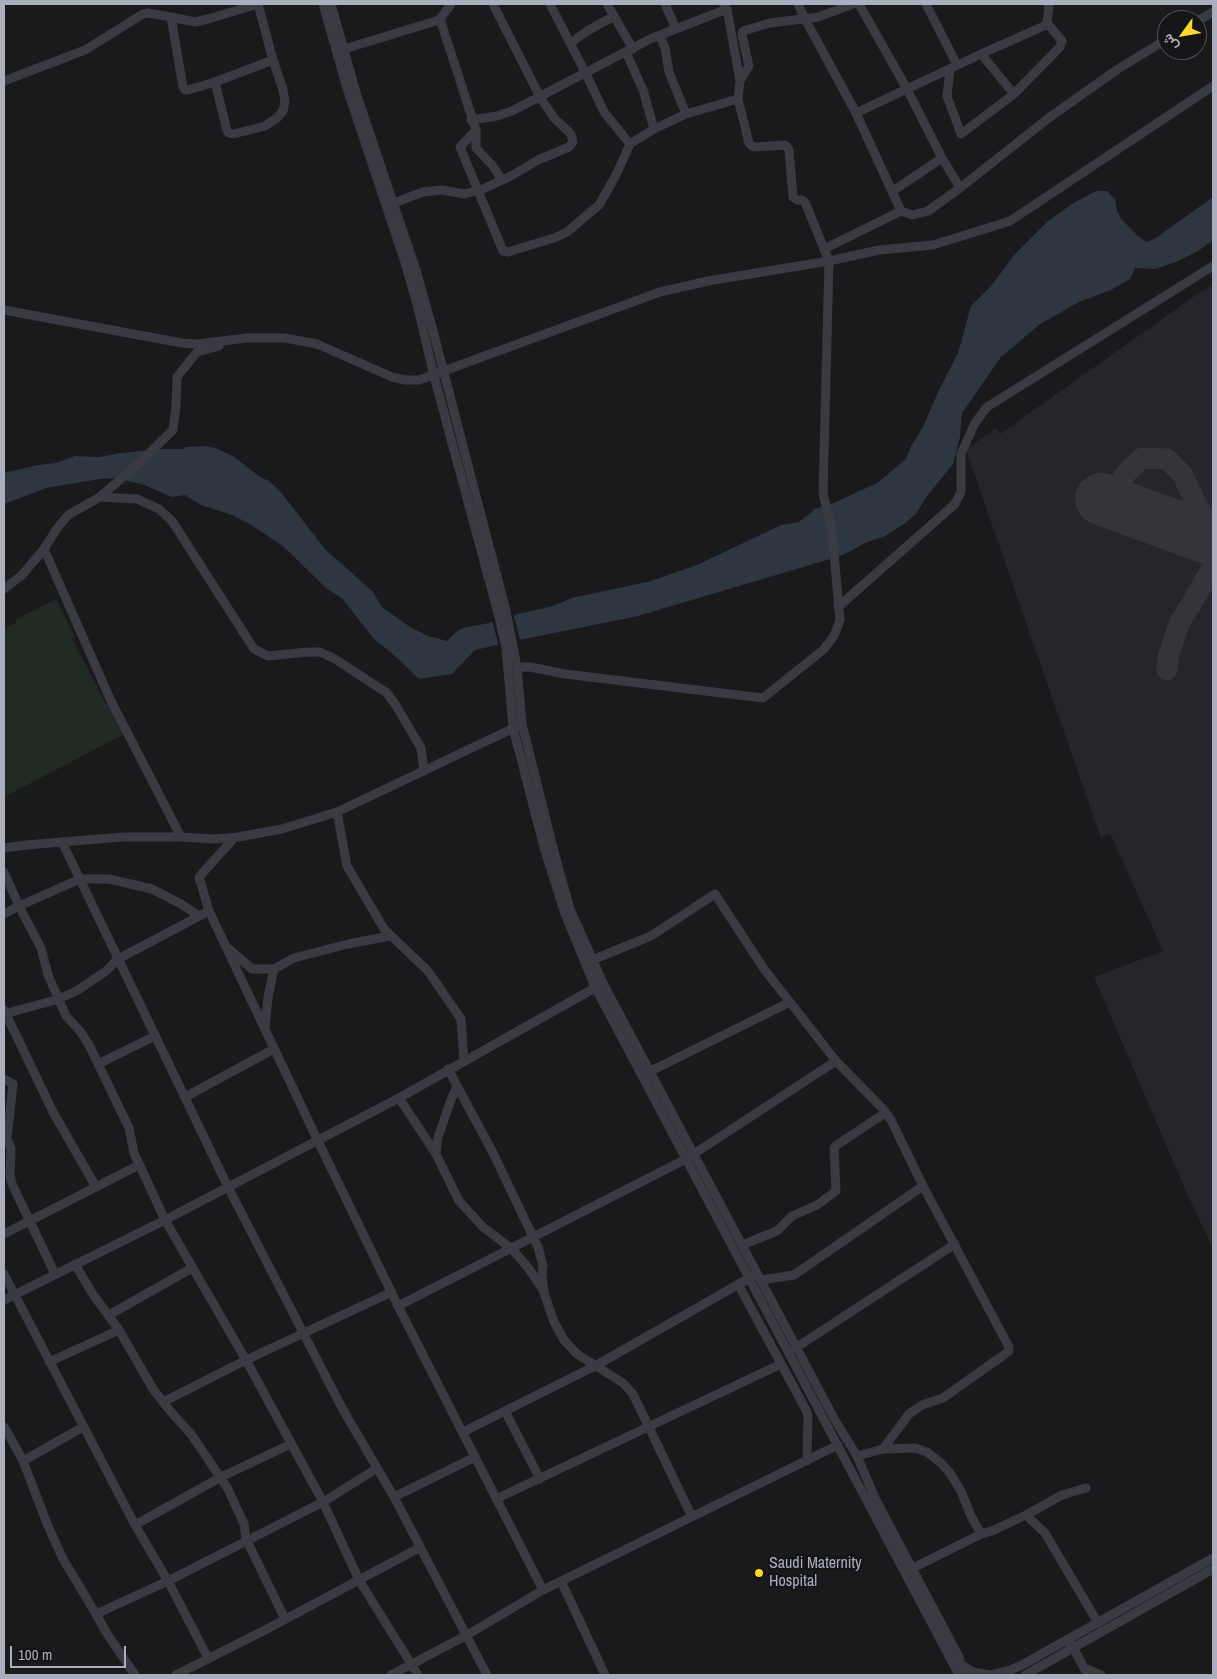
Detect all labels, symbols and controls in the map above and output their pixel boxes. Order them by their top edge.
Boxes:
north arrow [1157,10,1207,60]
text: ش [1158,31,1182,54]
place label: Saudi Maternity Hospital [769,1554,862,1592]
marker: Saudi Maternity Hospital [753,1567,765,1579]
scale bar [12,1636,129,1668]
text: 100 m [18,1644,52,1665]

